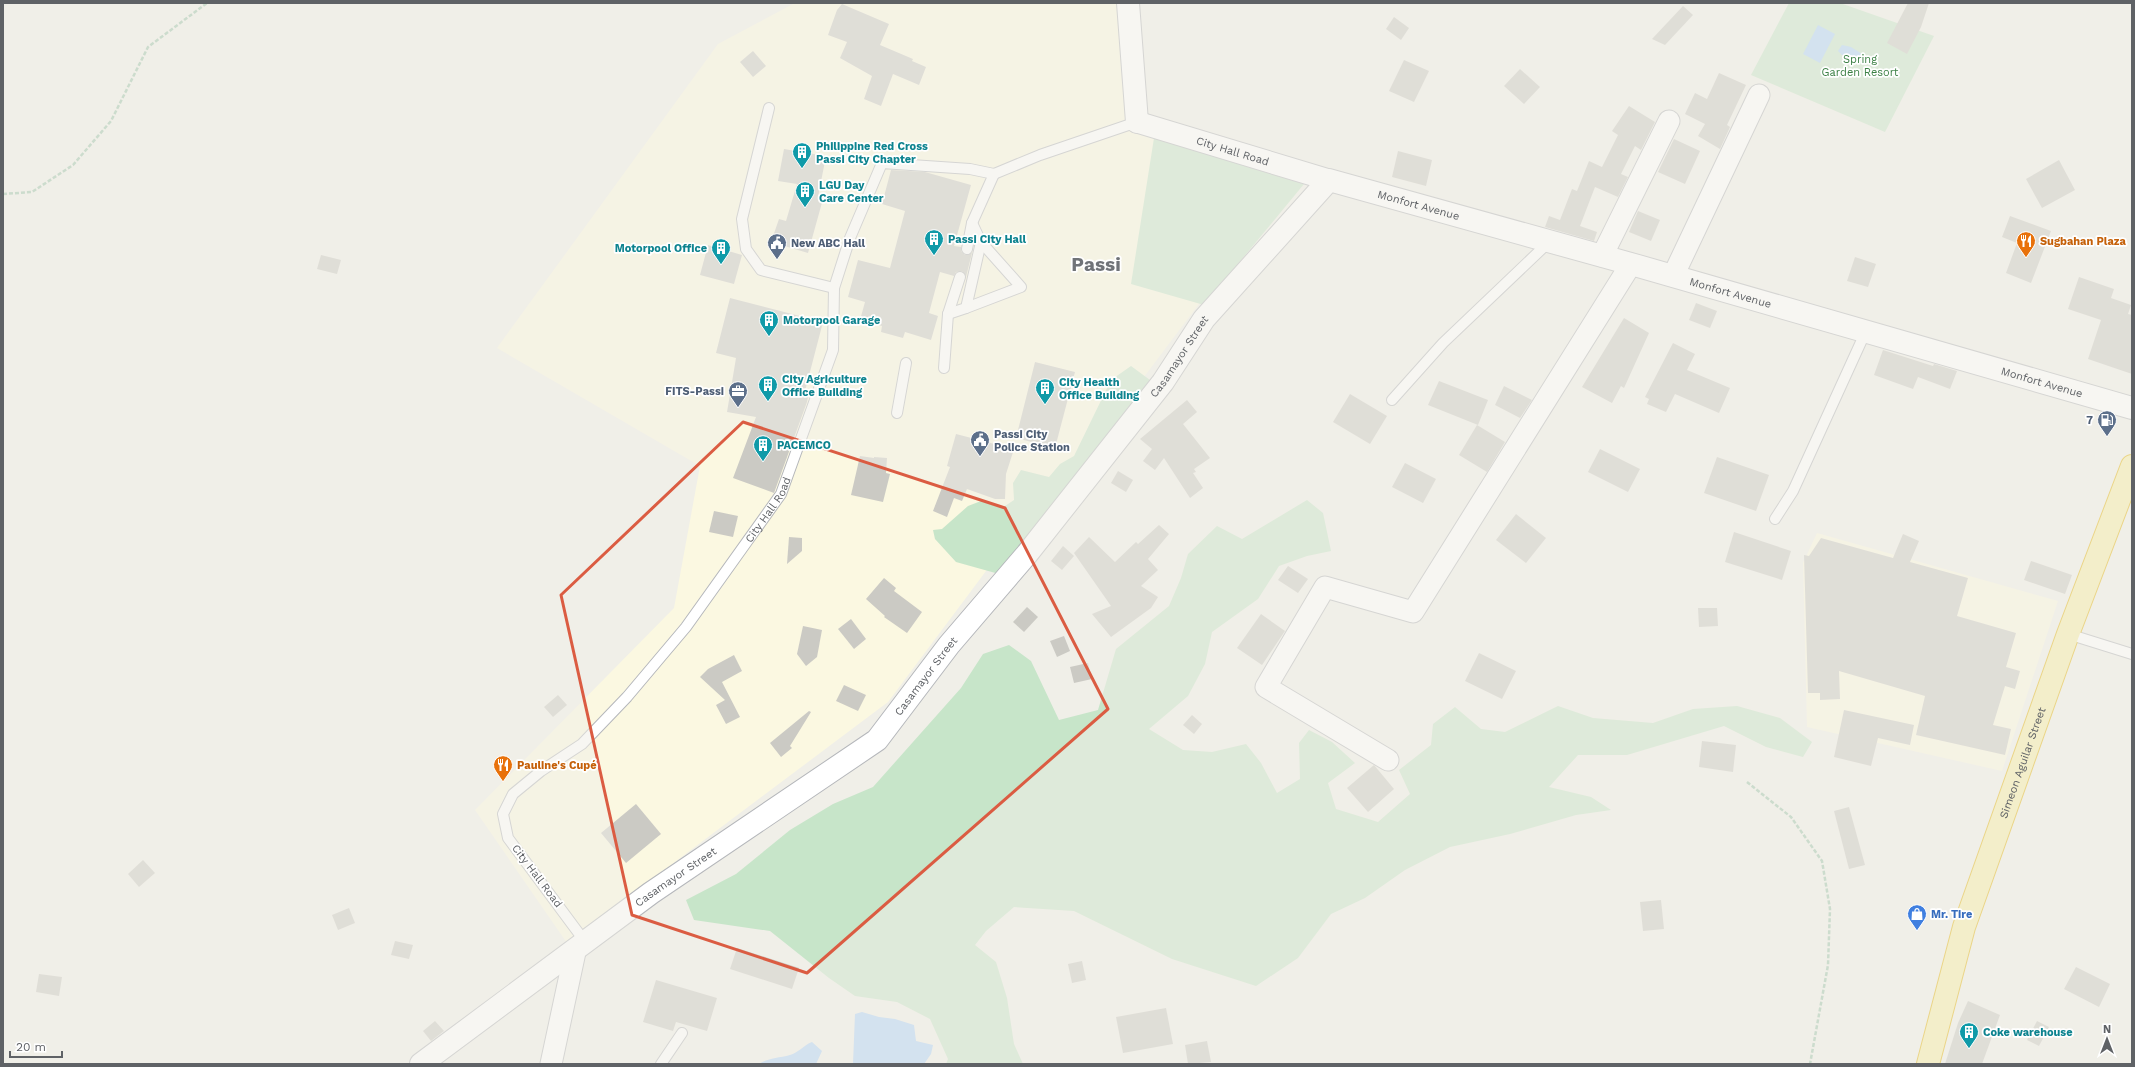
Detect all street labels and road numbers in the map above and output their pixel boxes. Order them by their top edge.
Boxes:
street label: City Hall Road [1195,134,1271,168]
street label: Monfort Avenue [1376,187,1461,223]
street label: Monfort Avenue [1688,275,1773,311]
street label: Casamayor Street [1147,312,1211,400]
street label: Monfort Avenue [2000,364,2084,400]
street label: City Hall Road [742,475,793,545]
street label: Casamayor Street [892,634,960,718]
street label: Simeon Aguilar Street [1997,705,2048,820]
street label: City Hall Road [509,842,565,910]
street label: Casamayor Street [632,844,719,909]

